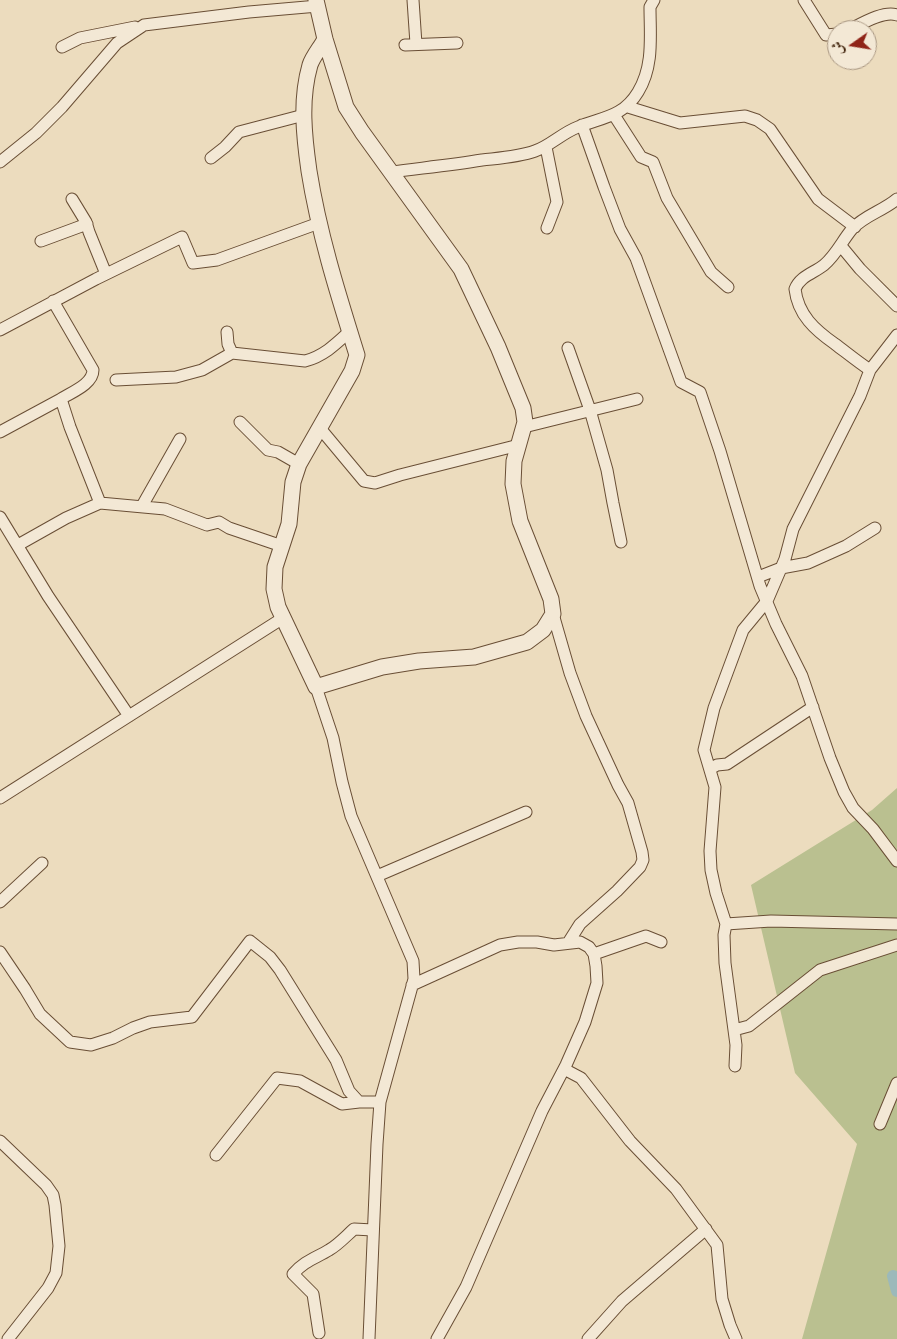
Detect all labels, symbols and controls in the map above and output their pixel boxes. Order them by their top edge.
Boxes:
north arrow [827,20,877,70]
text: ش [828,40,848,57]

